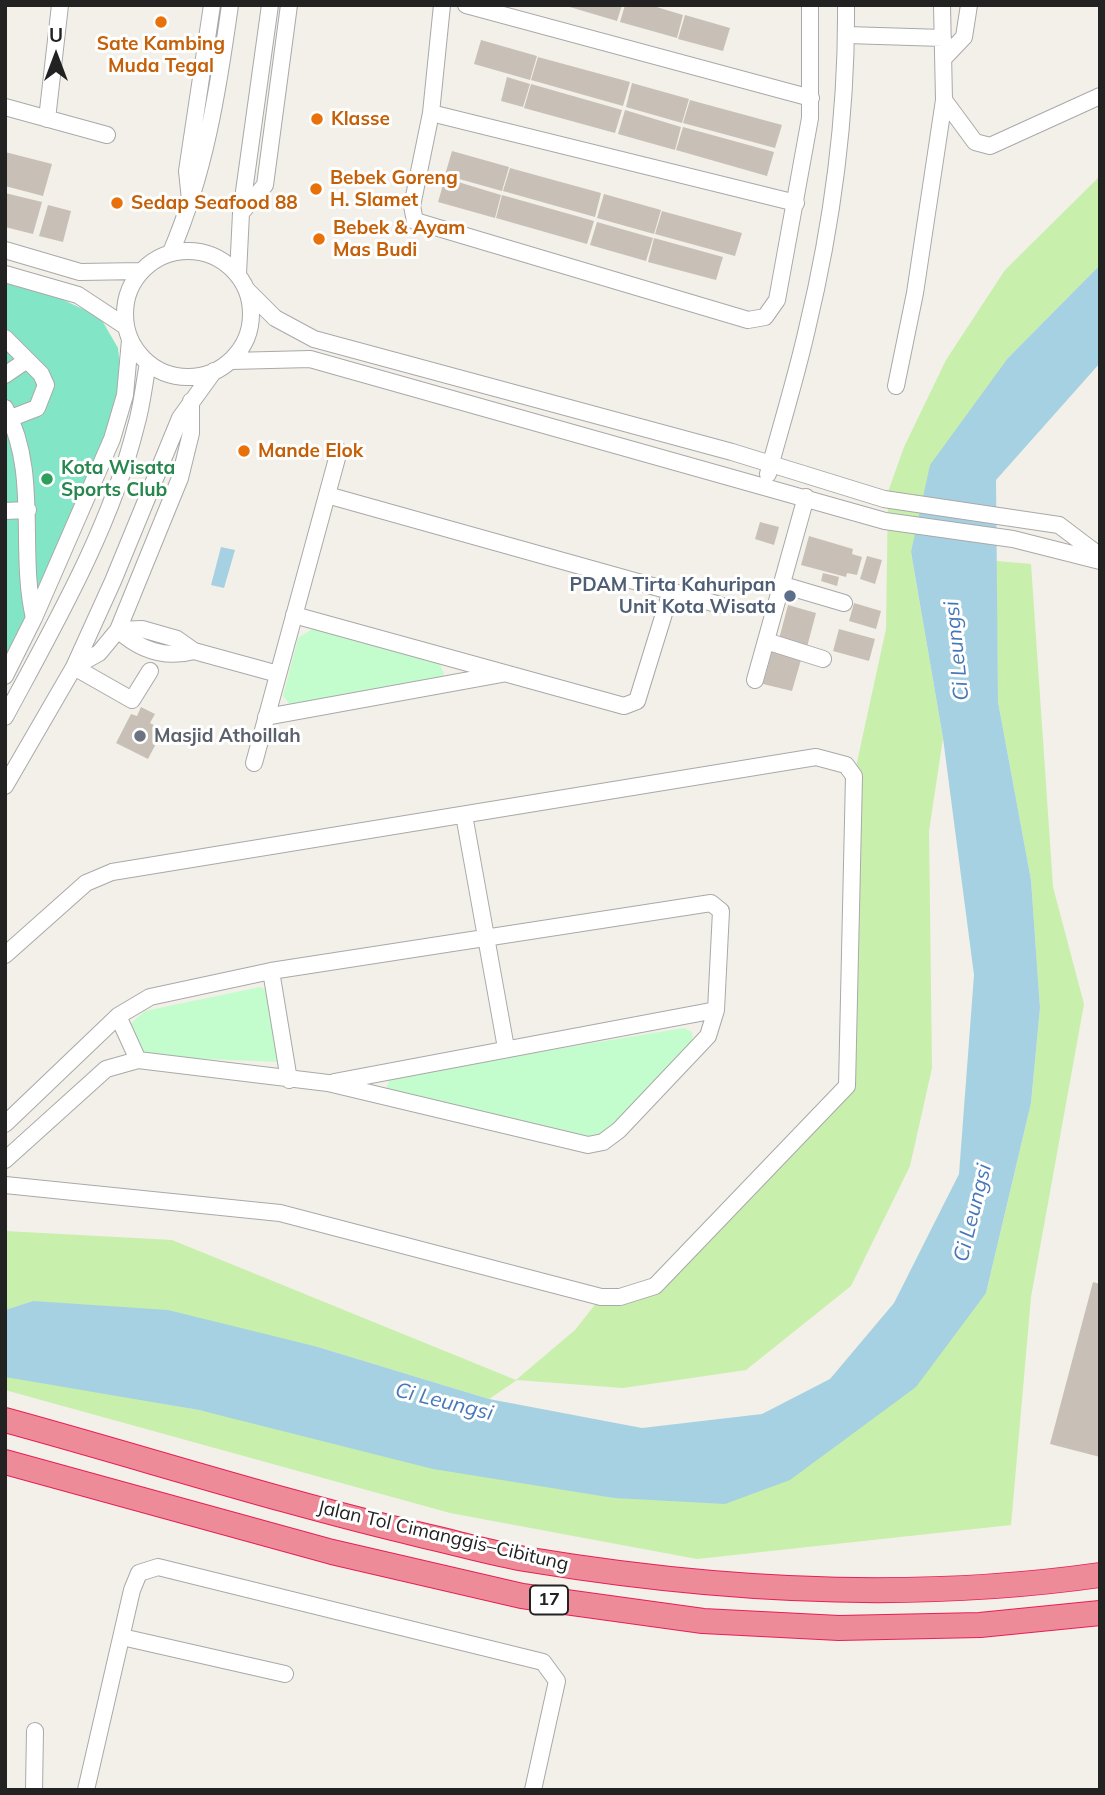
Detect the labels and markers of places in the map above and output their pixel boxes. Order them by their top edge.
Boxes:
marker: Sate Kambing Muda Tegal [153,14,169,30]
place label: Sate Kambing Muda Tegal [97,33,225,77]
place label: Klasse [331,108,390,130]
marker: Klasse [309,111,325,127]
place label: Bebek Goreng H. Slamet [330,167,458,211]
marker: Bebek Goreng H. Slamet [308,181,324,197]
place label: Sedap Seafood 88 [131,192,298,214]
marker: Sedap Seafood 88 [109,195,125,211]
place label: Bebek & Ayam Mas Budi [333,217,465,261]
marker: Bebek & Ayam Mas Budi [311,231,327,247]
place label: Mande Elok [258,440,363,462]
marker: Mande Elok [236,443,252,459]
place label: Kota Wisata Sports Club [61,457,175,501]
marker: Kota Wisata Sports Club [39,471,55,487]
place label: PDAM Tirta Kahuripan Unit Kota Wisata [570,574,776,618]
marker: PDAM Tirta Kahuripan Unit Kota Wisata [782,588,798,604]
place label: Masjid Athoillah [154,725,301,747]
marker: Masjid Athoillah [132,728,148,744]

